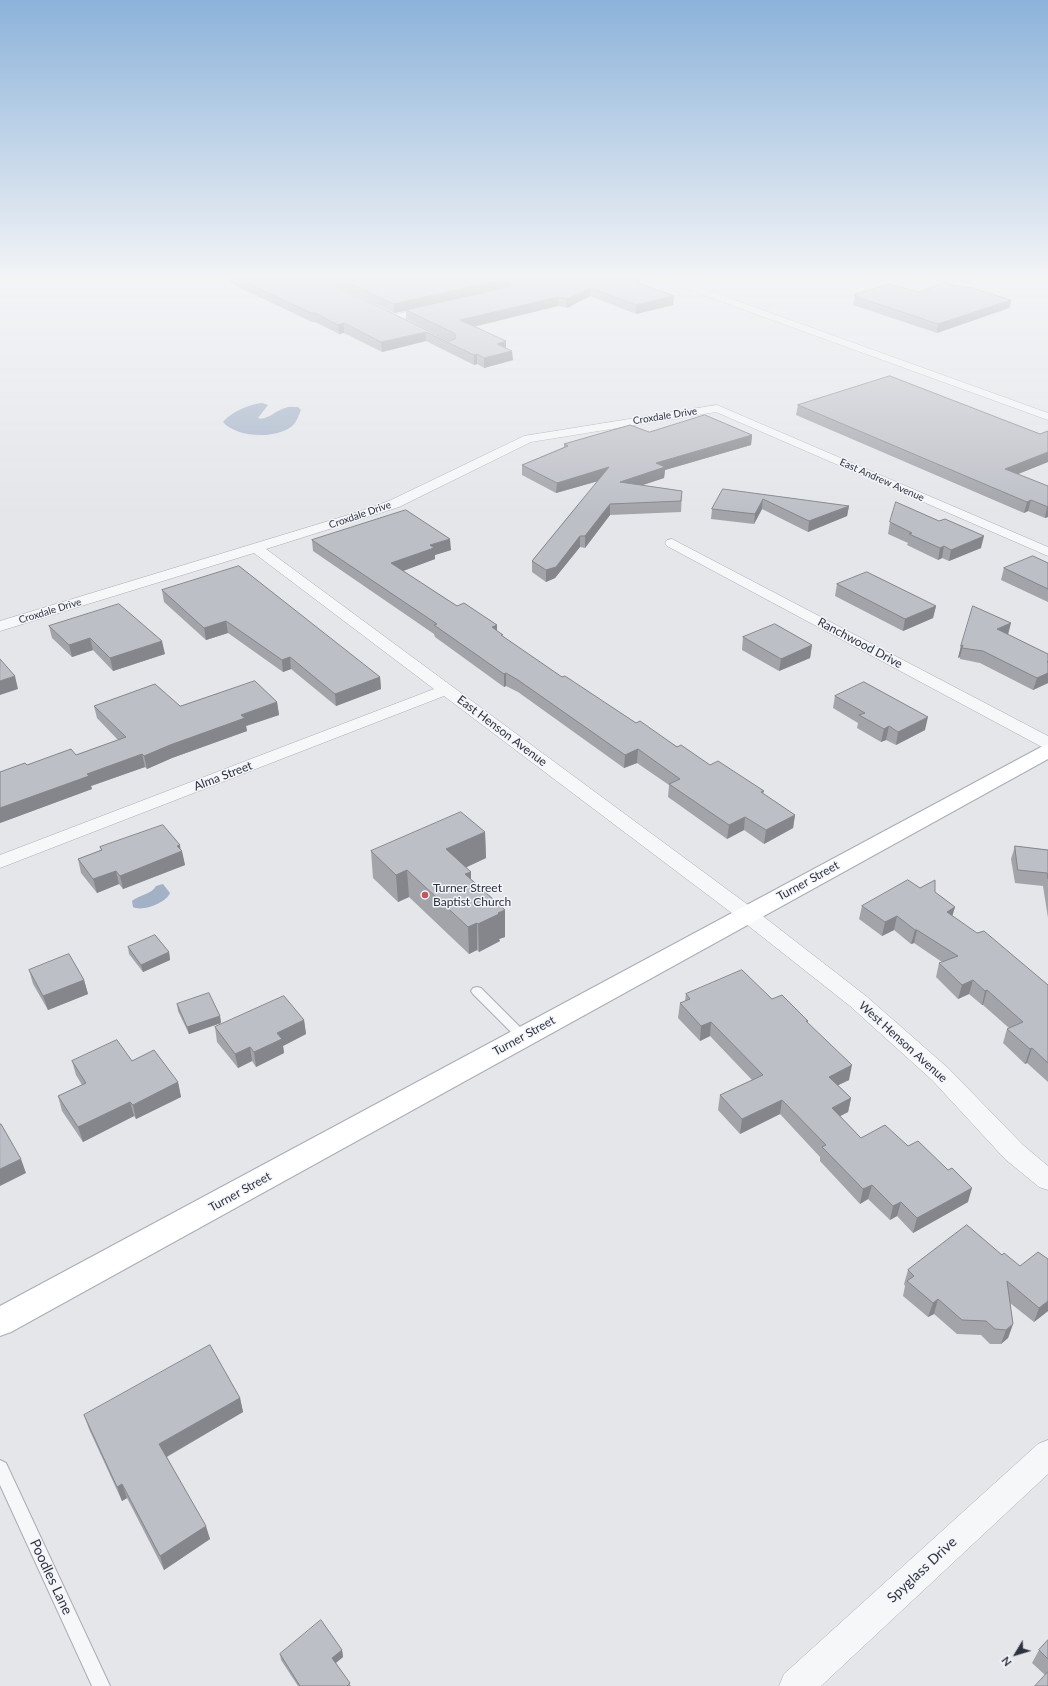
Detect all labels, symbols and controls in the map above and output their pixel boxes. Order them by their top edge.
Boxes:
street label: Croxdale Drive [632,405,698,427]
street label: East Andrew Avenue [838,456,926,504]
street label: Croxdale Drive [327,499,393,531]
street label: Croxdale Drive [17,596,83,626]
street label: Ranchwood Drive [815,615,905,671]
street label: East Henson Avenue [454,692,550,770]
street label: Alma Street [192,758,254,794]
street label: Turner Street [774,858,842,904]
place label: Turner Street Baptist Church [433,881,511,909]
marker: Turner Street Baptist Church [420,890,430,900]
street label: West Henson Avenue [856,998,950,1086]
street label: Turner Street [490,1013,558,1059]
street label: Turner Street [206,1169,274,1215]
street label: Spyglass Drive [884,1534,960,1606]
street label: Poodles Lane [26,1537,76,1617]
north arrow [996,1634,1036,1674]
text: N [998,1654,1014,1669]

